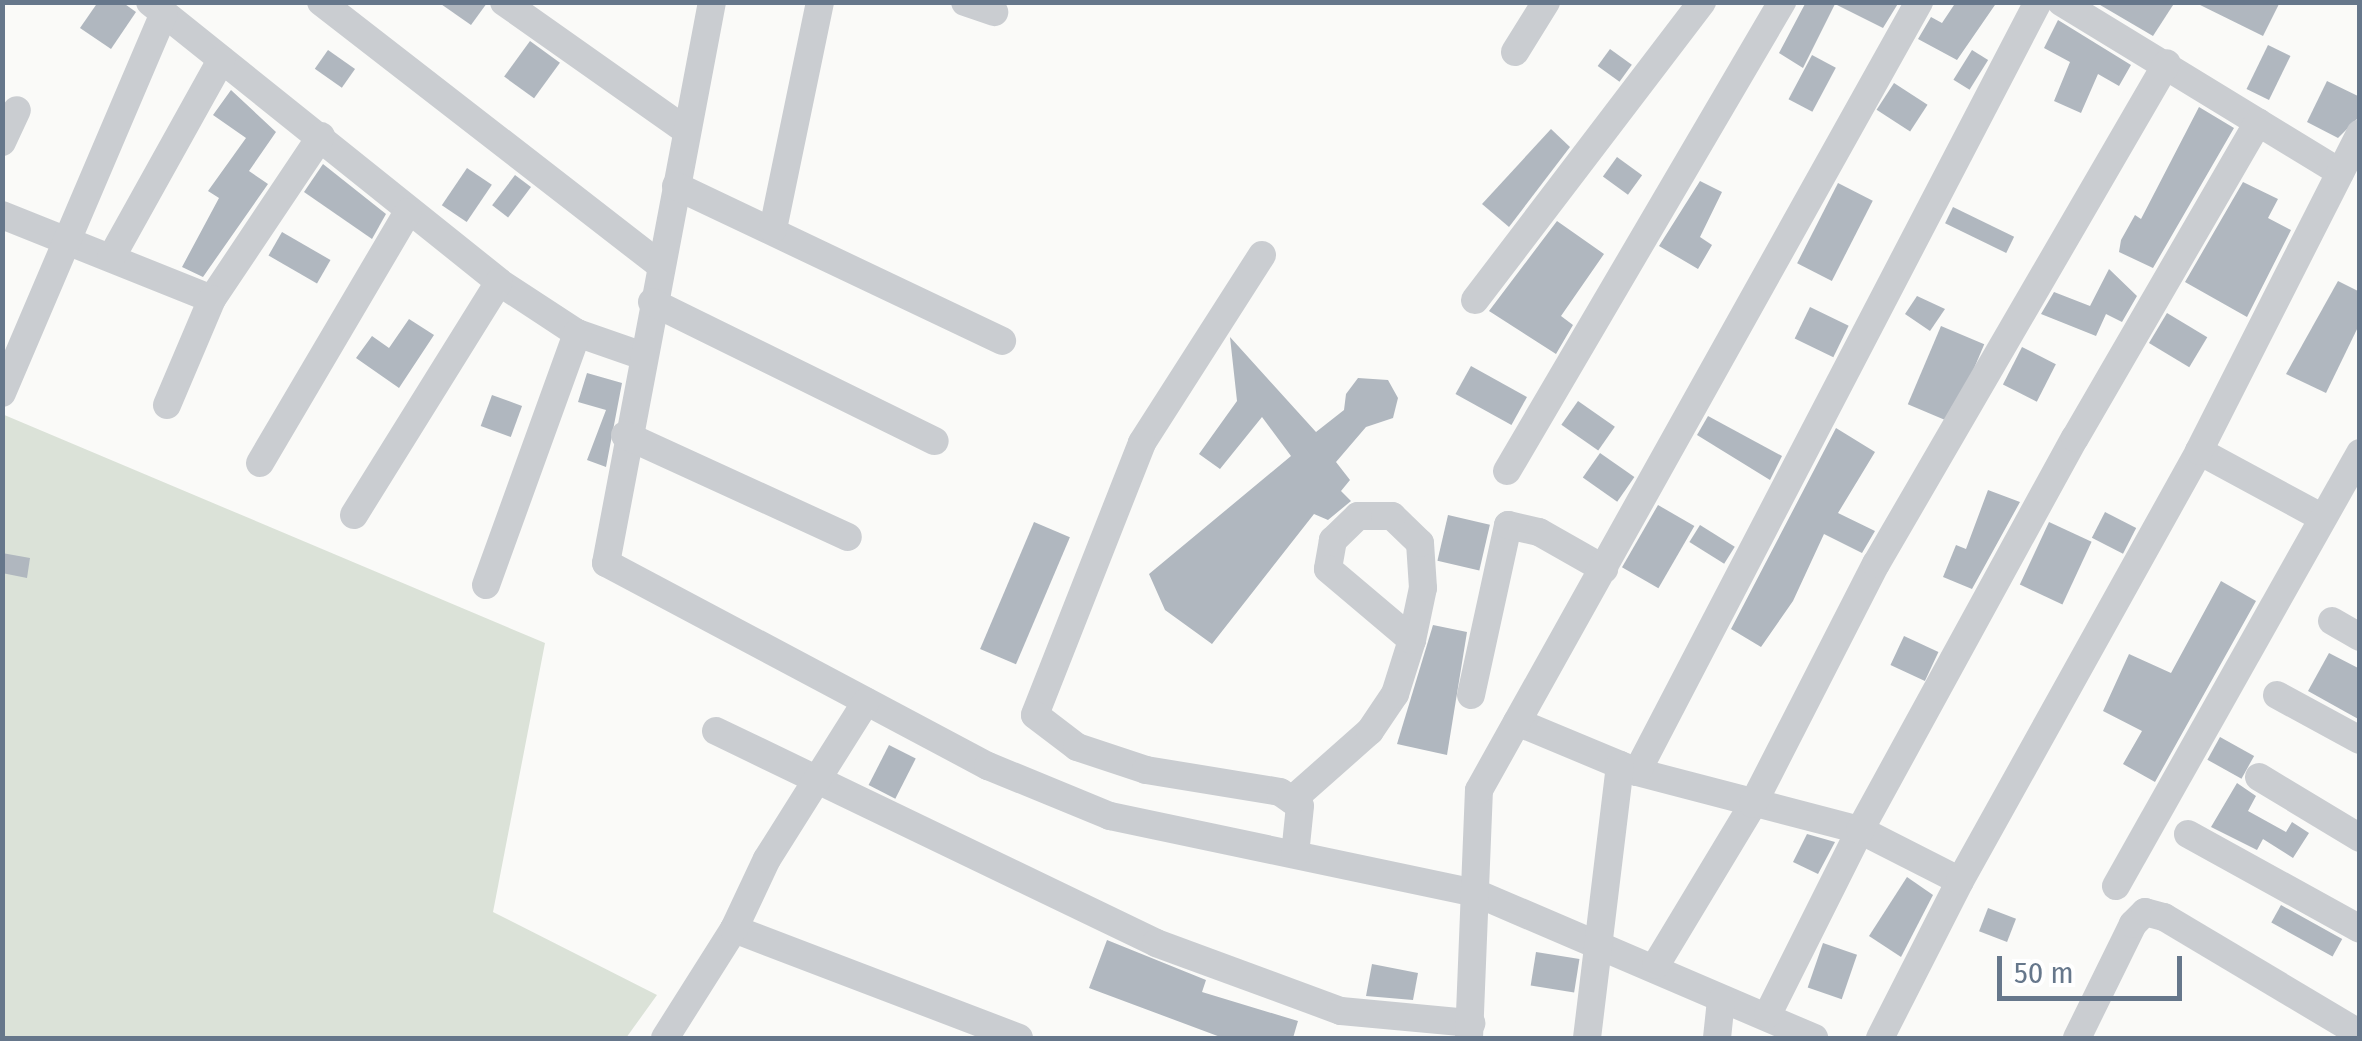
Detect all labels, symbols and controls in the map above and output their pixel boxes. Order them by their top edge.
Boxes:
scale bar [2002,936,2187,998]
text: 50 m [2014,955,2074,991]

